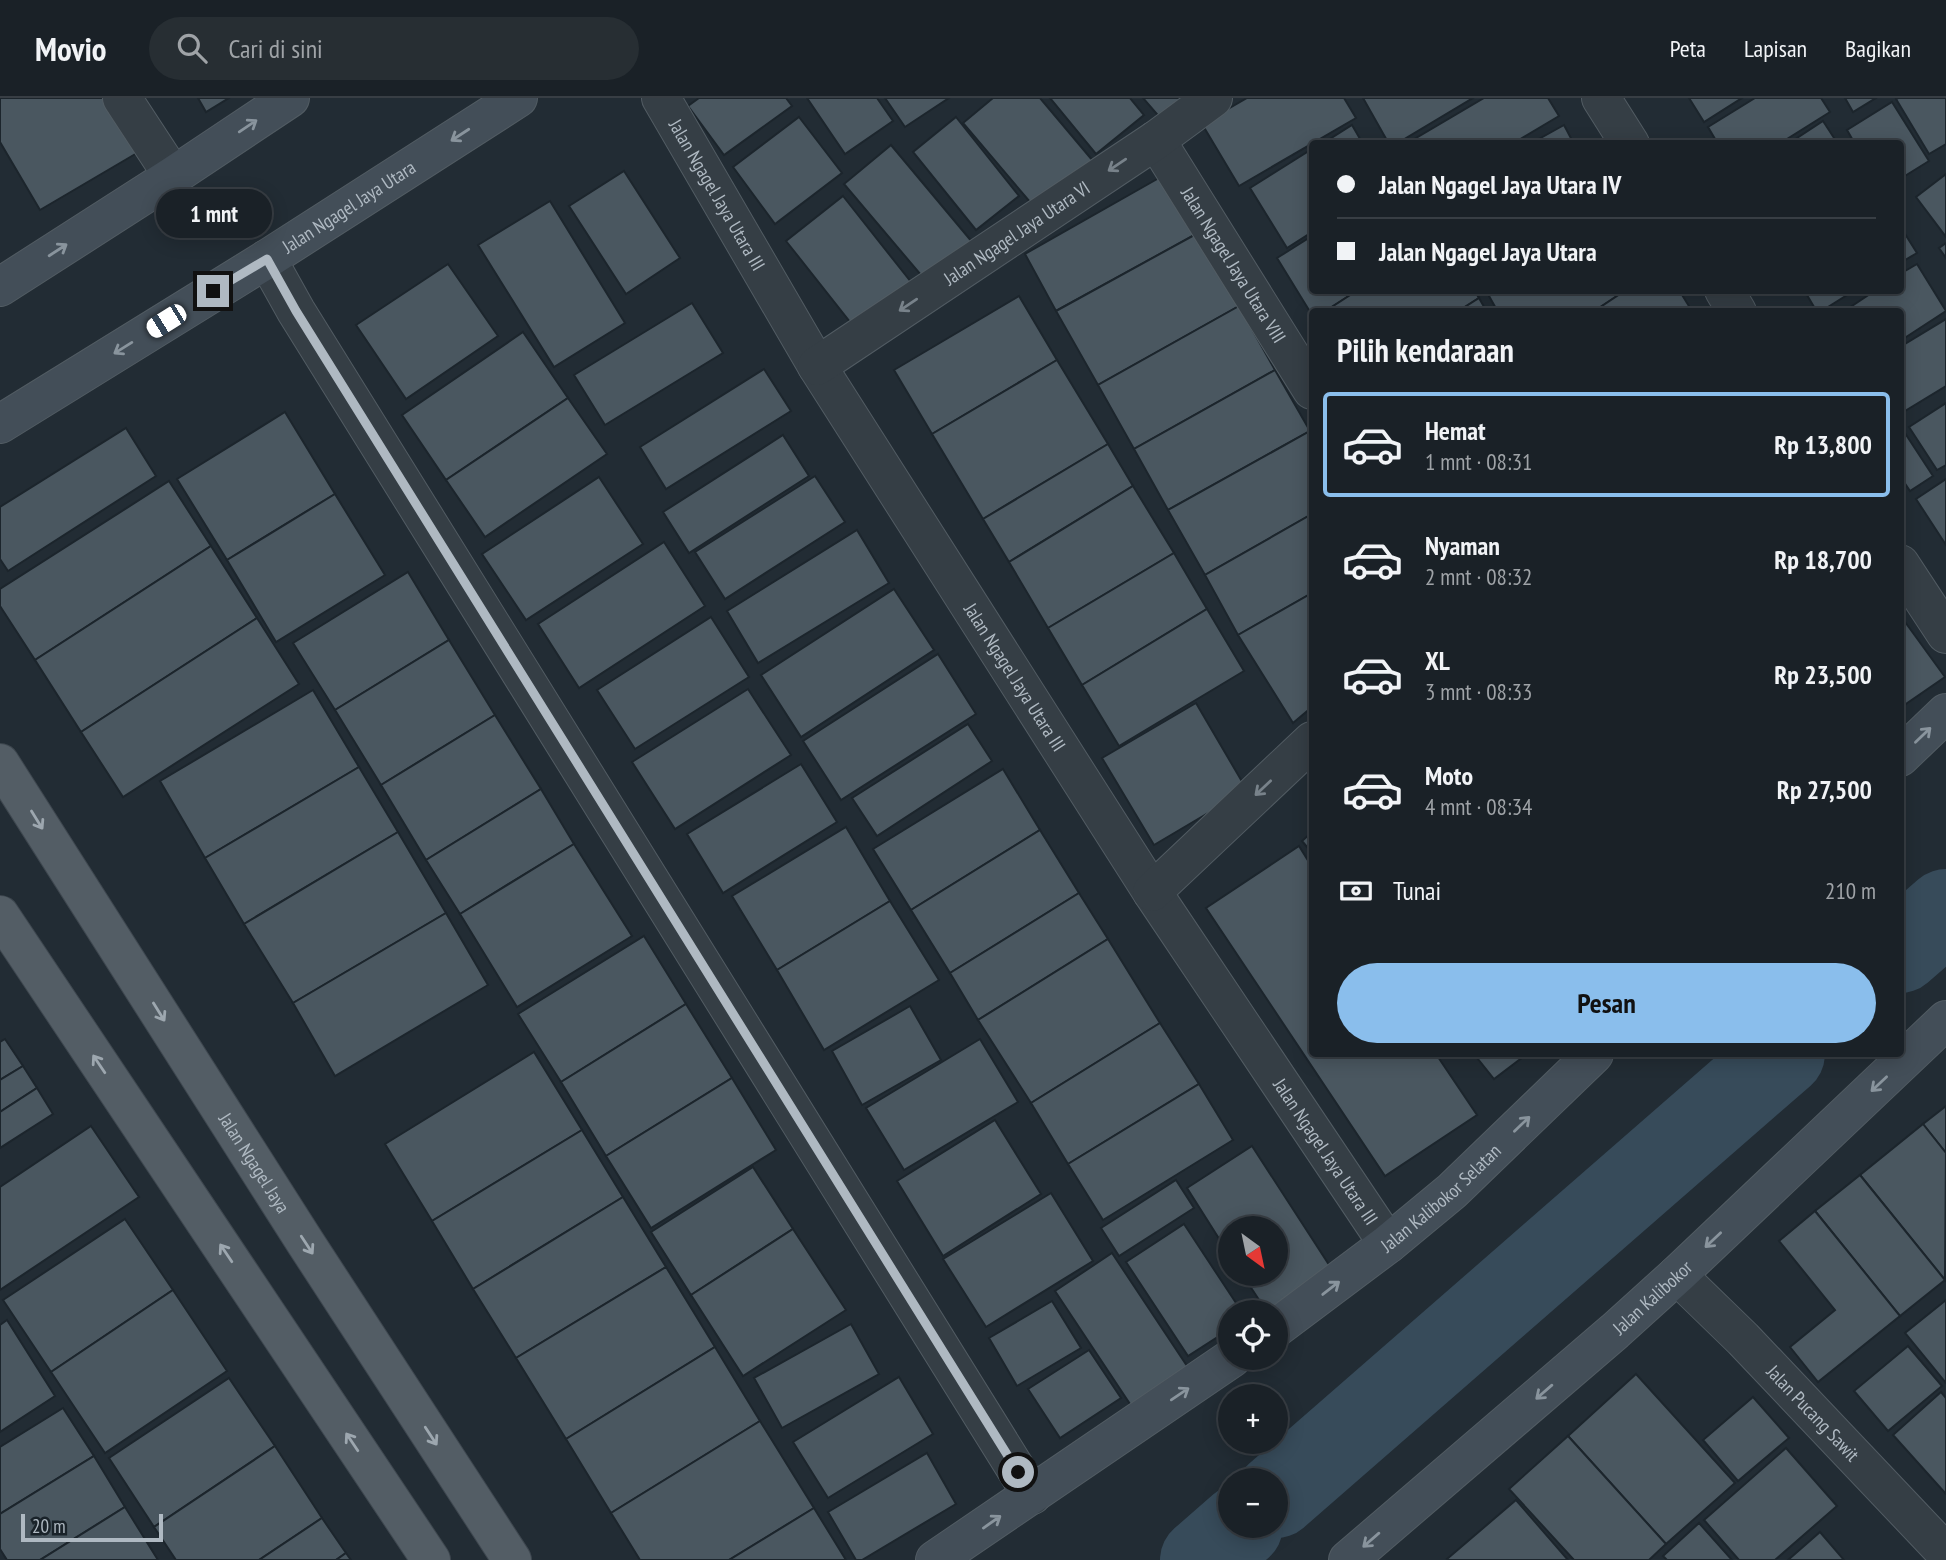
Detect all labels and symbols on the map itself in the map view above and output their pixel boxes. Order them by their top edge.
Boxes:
street label: Jalan Ngagel Jaya Utara III [663,114,771,275]
one-way arrow [238,119,257,133]
one-way arrow [451,128,471,142]
street label: Jalan Ngagel Jaya Utara [277,155,420,259]
one-way arrow [1108,159,1128,173]
street label: Jalan Ngagel Jaya Utara VI [938,176,1094,291]
street label: Jalan Ngagel Jaya Utara VIII [1176,181,1292,347]
callout: 1 mnt [155,190,271,238]
one-way arrow [47,243,67,257]
route end [197,275,229,307]
one-way arrow [899,298,918,313]
car [143,301,190,341]
one-way arrow [114,340,133,355]
street label: Jalan Ngagel Jaya Utara III [959,598,1071,756]
one-way arrow [1914,727,1932,743]
one-way arrow [1255,779,1272,796]
one-way arrow [30,810,44,830]
one-way arrow [152,1002,166,1022]
one-way arrow [92,1055,107,1074]
street label: Jalan Ngagel Jaya Utara III [1268,1073,1384,1229]
one-way arrow [1871,1075,1888,1092]
street label: Jalan Ngagel Jaya [213,1107,295,1217]
one-way arrow [1513,1115,1530,1132]
street label: Jalan Kalibokor Selatan [1375,1139,1506,1258]
north arrow [1218,1216,1288,1286]
one-way arrow [1705,1231,1723,1248]
one-way arrow [301,1235,315,1255]
one-way arrow [219,1244,233,1263]
street label: Jalan Kalibokor [1607,1255,1698,1340]
one-way arrow [1321,1281,1340,1295]
street label: Jalan Pucang Sawit [1761,1359,1865,1467]
one-way arrow [1535,1384,1553,1400]
one-way arrow [1170,1387,1189,1401]
one-way arrow [424,1426,439,1445]
one-way arrow [345,1433,359,1452]
route start [1002,1456,1034,1488]
scale bar [21,1511,163,1543]
one-way arrow [982,1515,1001,1529]
one-way arrow [1363,1532,1381,1548]

